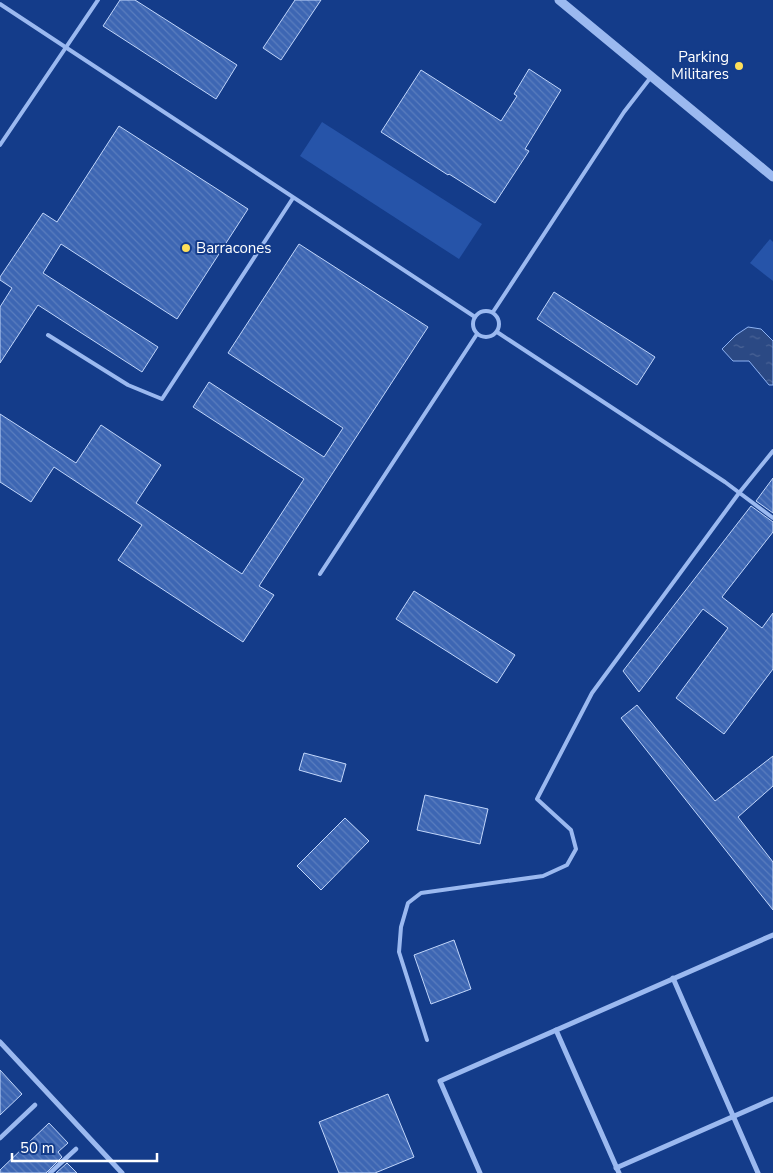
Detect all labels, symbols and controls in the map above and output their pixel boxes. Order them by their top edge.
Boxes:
place label: Parking Militares [671,47,729,84]
marker: Parking Militares [733,60,745,72]
place label: Barracones [196,238,272,258]
marker: Barracones [180,242,192,254]
scale bar [12,1130,158,1162]
text: 50 m [20,1138,55,1158]

